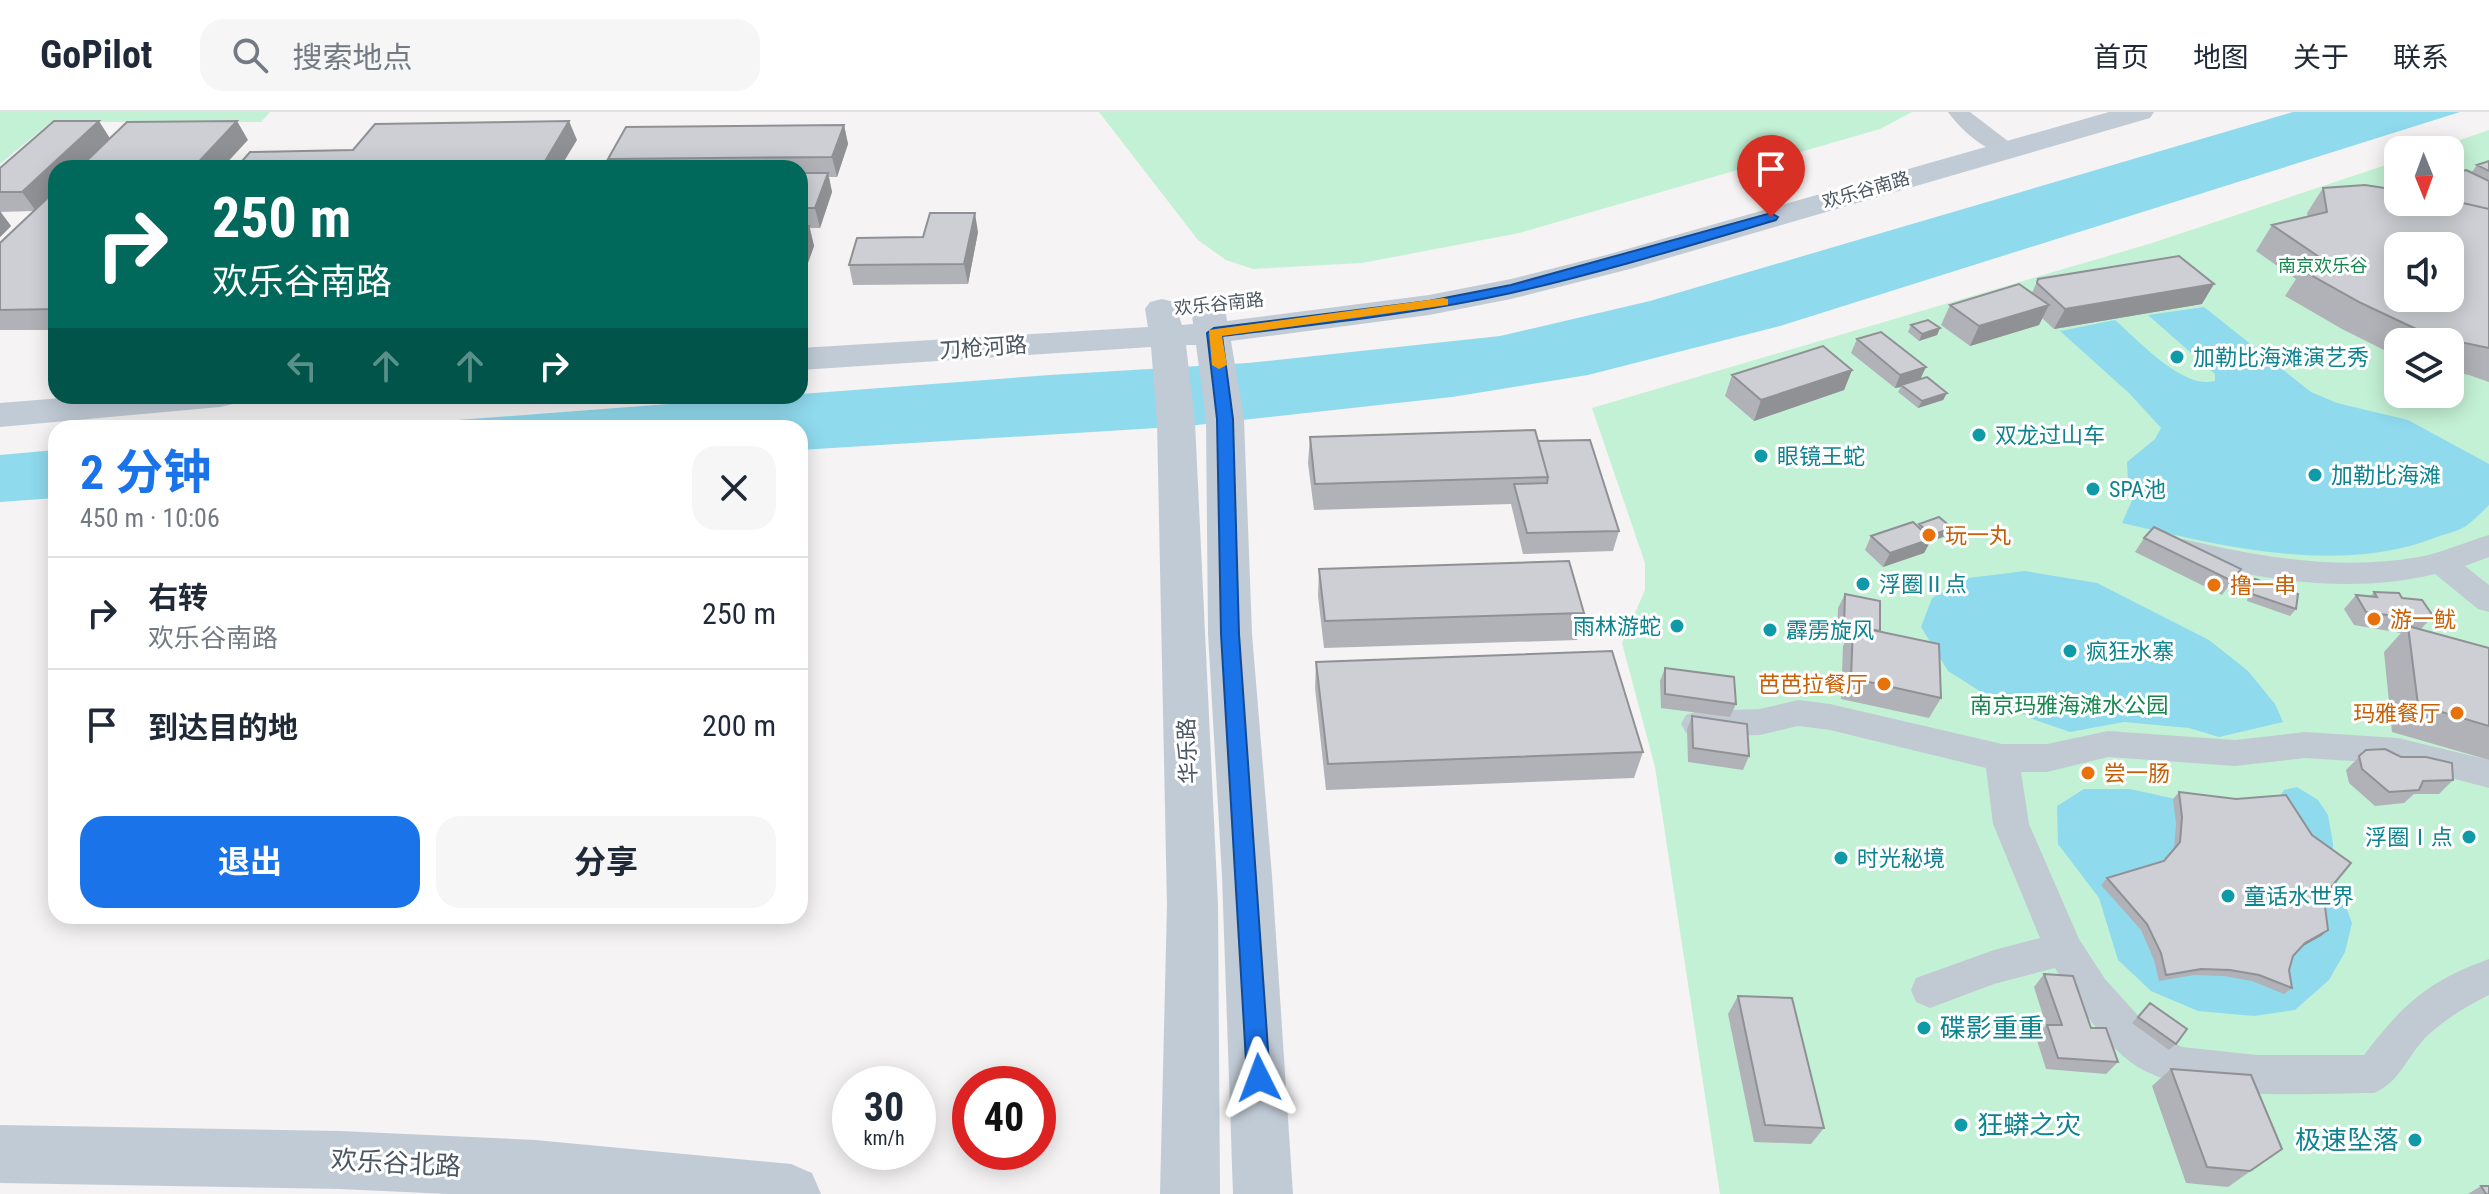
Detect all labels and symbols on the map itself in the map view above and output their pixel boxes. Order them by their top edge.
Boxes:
pin [1737,135,1805,217]
north arrow [2384,136,2464,216]
street label: 欢乐谷南路 [1820,167,1912,212]
park label: 南京欢乐谷 [2278,255,2368,276]
street label: 欢乐谷南路 [1173,288,1265,319]
street label: 刀枪河路 [938,332,1028,363]
place label: 加勒比海滩演艺秀 [2193,345,2369,370]
marker: 加勒比海滩演艺秀 [2168,348,2186,366]
place label: 双龙过山车 [1995,423,2105,448]
marker: 双龙过山车 [1970,426,1988,444]
place label: 眼镜王蛇 [1777,444,1865,469]
marker: 眼镜王蛇 [1752,447,1770,465]
place label: 加勒比海滩 [2331,463,2441,488]
marker: 加勒比海滩 [2306,466,2324,484]
place label: SPA池 [2109,477,2166,502]
marker: SPA池 [2084,480,2102,498]
place label: 玩一丸 [1945,523,2011,548]
marker: 玩一丸 [1920,526,1938,544]
place label: 浮圈Ⅱ点 [1879,572,1967,597]
place label: 撸一串 [2230,573,2296,598]
marker: 浮圈Ⅱ点 [1854,575,1872,593]
marker: 撸一串 [2205,576,2223,594]
place label: 游一鱿 [2390,607,2456,632]
marker: 游一鱿 [2365,610,2383,628]
place label: 雨林游蛇 [1573,614,1661,639]
marker: 雨林游蛇 [1668,617,1686,635]
place label: 霹雳旋风 [1786,618,1874,643]
marker: 霹雳旋风 [1761,621,1779,639]
place label: 疯狂水寨 [2086,639,2174,664]
marker: 疯狂水寨 [2061,642,2079,660]
place label: 芭芭拉餐厅 [1758,672,1868,697]
marker: 芭芭拉餐厅 [1875,675,1893,693]
park label: 南京玛雅海滩水公园 [1970,693,2168,718]
place label: 玛雅餐厅 [2353,701,2441,726]
marker: 玛雅餐厅 [2448,704,2466,722]
street label: 华乐路 [1174,718,1201,784]
place label: 尝一肠 [2104,761,2170,786]
marker: 尝一肠 [2079,764,2097,782]
place label: 浮圈Ⅰ点 [2365,825,2453,850]
marker: 浮圈Ⅰ点 [2460,828,2478,846]
place label: 时光秘境 [1857,846,1945,871]
marker: 时光秘境 [1832,849,1850,867]
place label: 童话水世界 [2244,884,2354,909]
marker: 童话水世界 [2219,887,2237,905]
place label: 碟影重重 [1940,1013,2044,1043]
marker: 碟影重重 [1915,1019,1933,1037]
position arrow [1217,1036,1301,1120]
speed limit sign: 40 [952,1066,1056,1170]
place label: 狂蟒之灾 [1977,1110,2081,1140]
marker: 狂蟒之灾 [1952,1116,1970,1134]
place label: 极速坠落 [2295,1125,2399,1155]
marker: 极速坠落 [2406,1131,2424,1149]
street label: 欢乐谷北路 [330,1145,462,1181]

